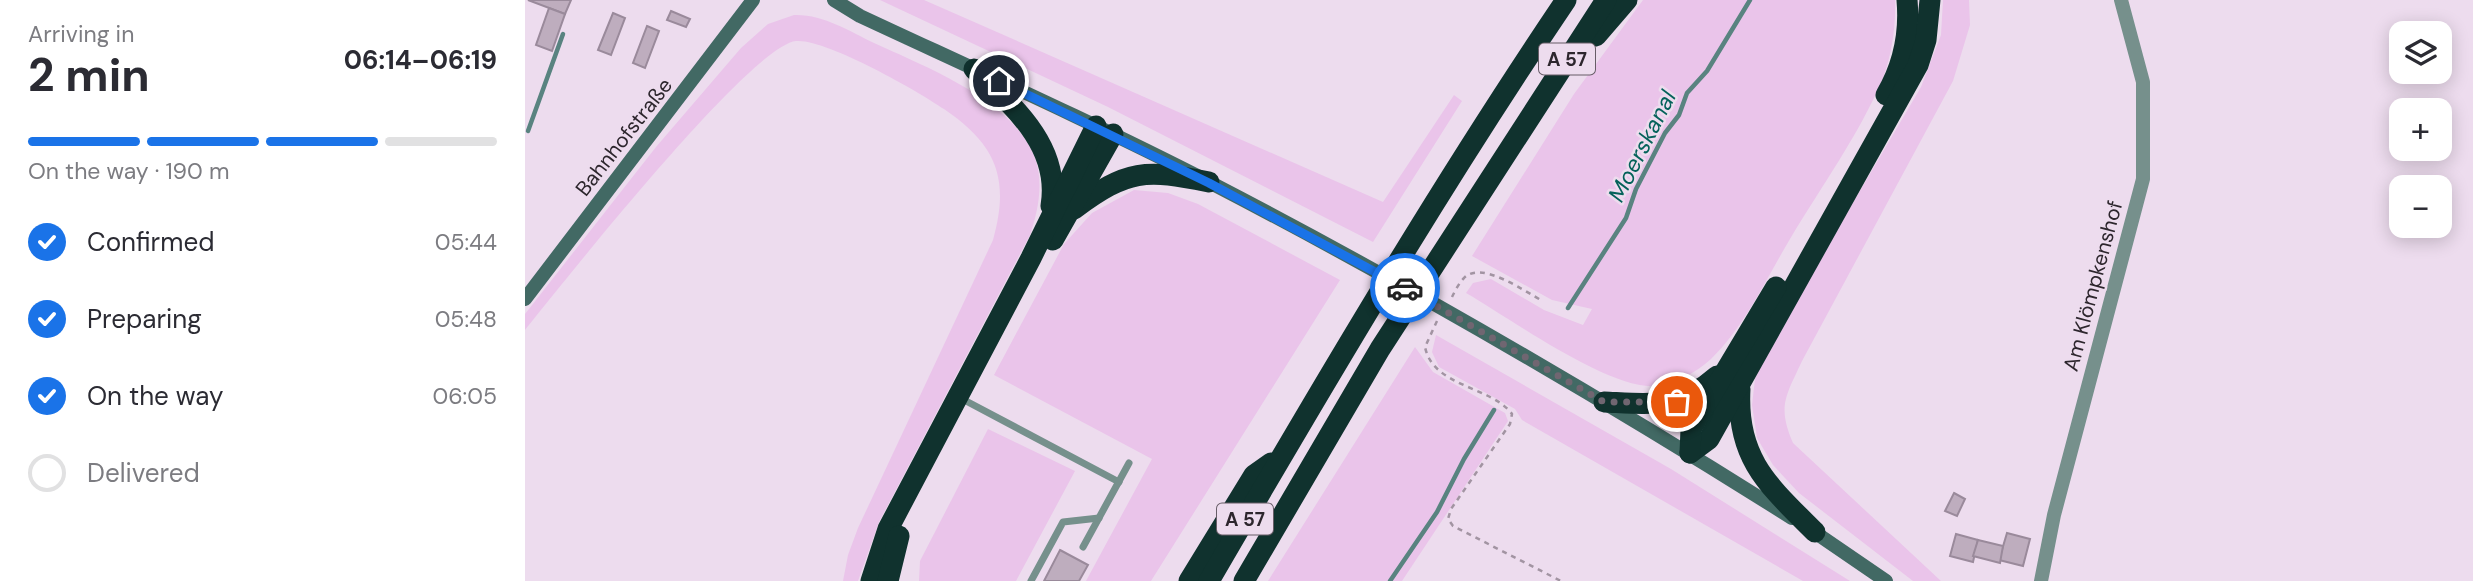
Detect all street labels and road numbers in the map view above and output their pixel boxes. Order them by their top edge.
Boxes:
road number: A 57 [1539,44,1595,74]
street label: Bahnhofstraße [569,72,679,202]
street label: Am Klömpkenshof [2057,198,2129,374]
road number: A 57 [1217,504,1273,534]

